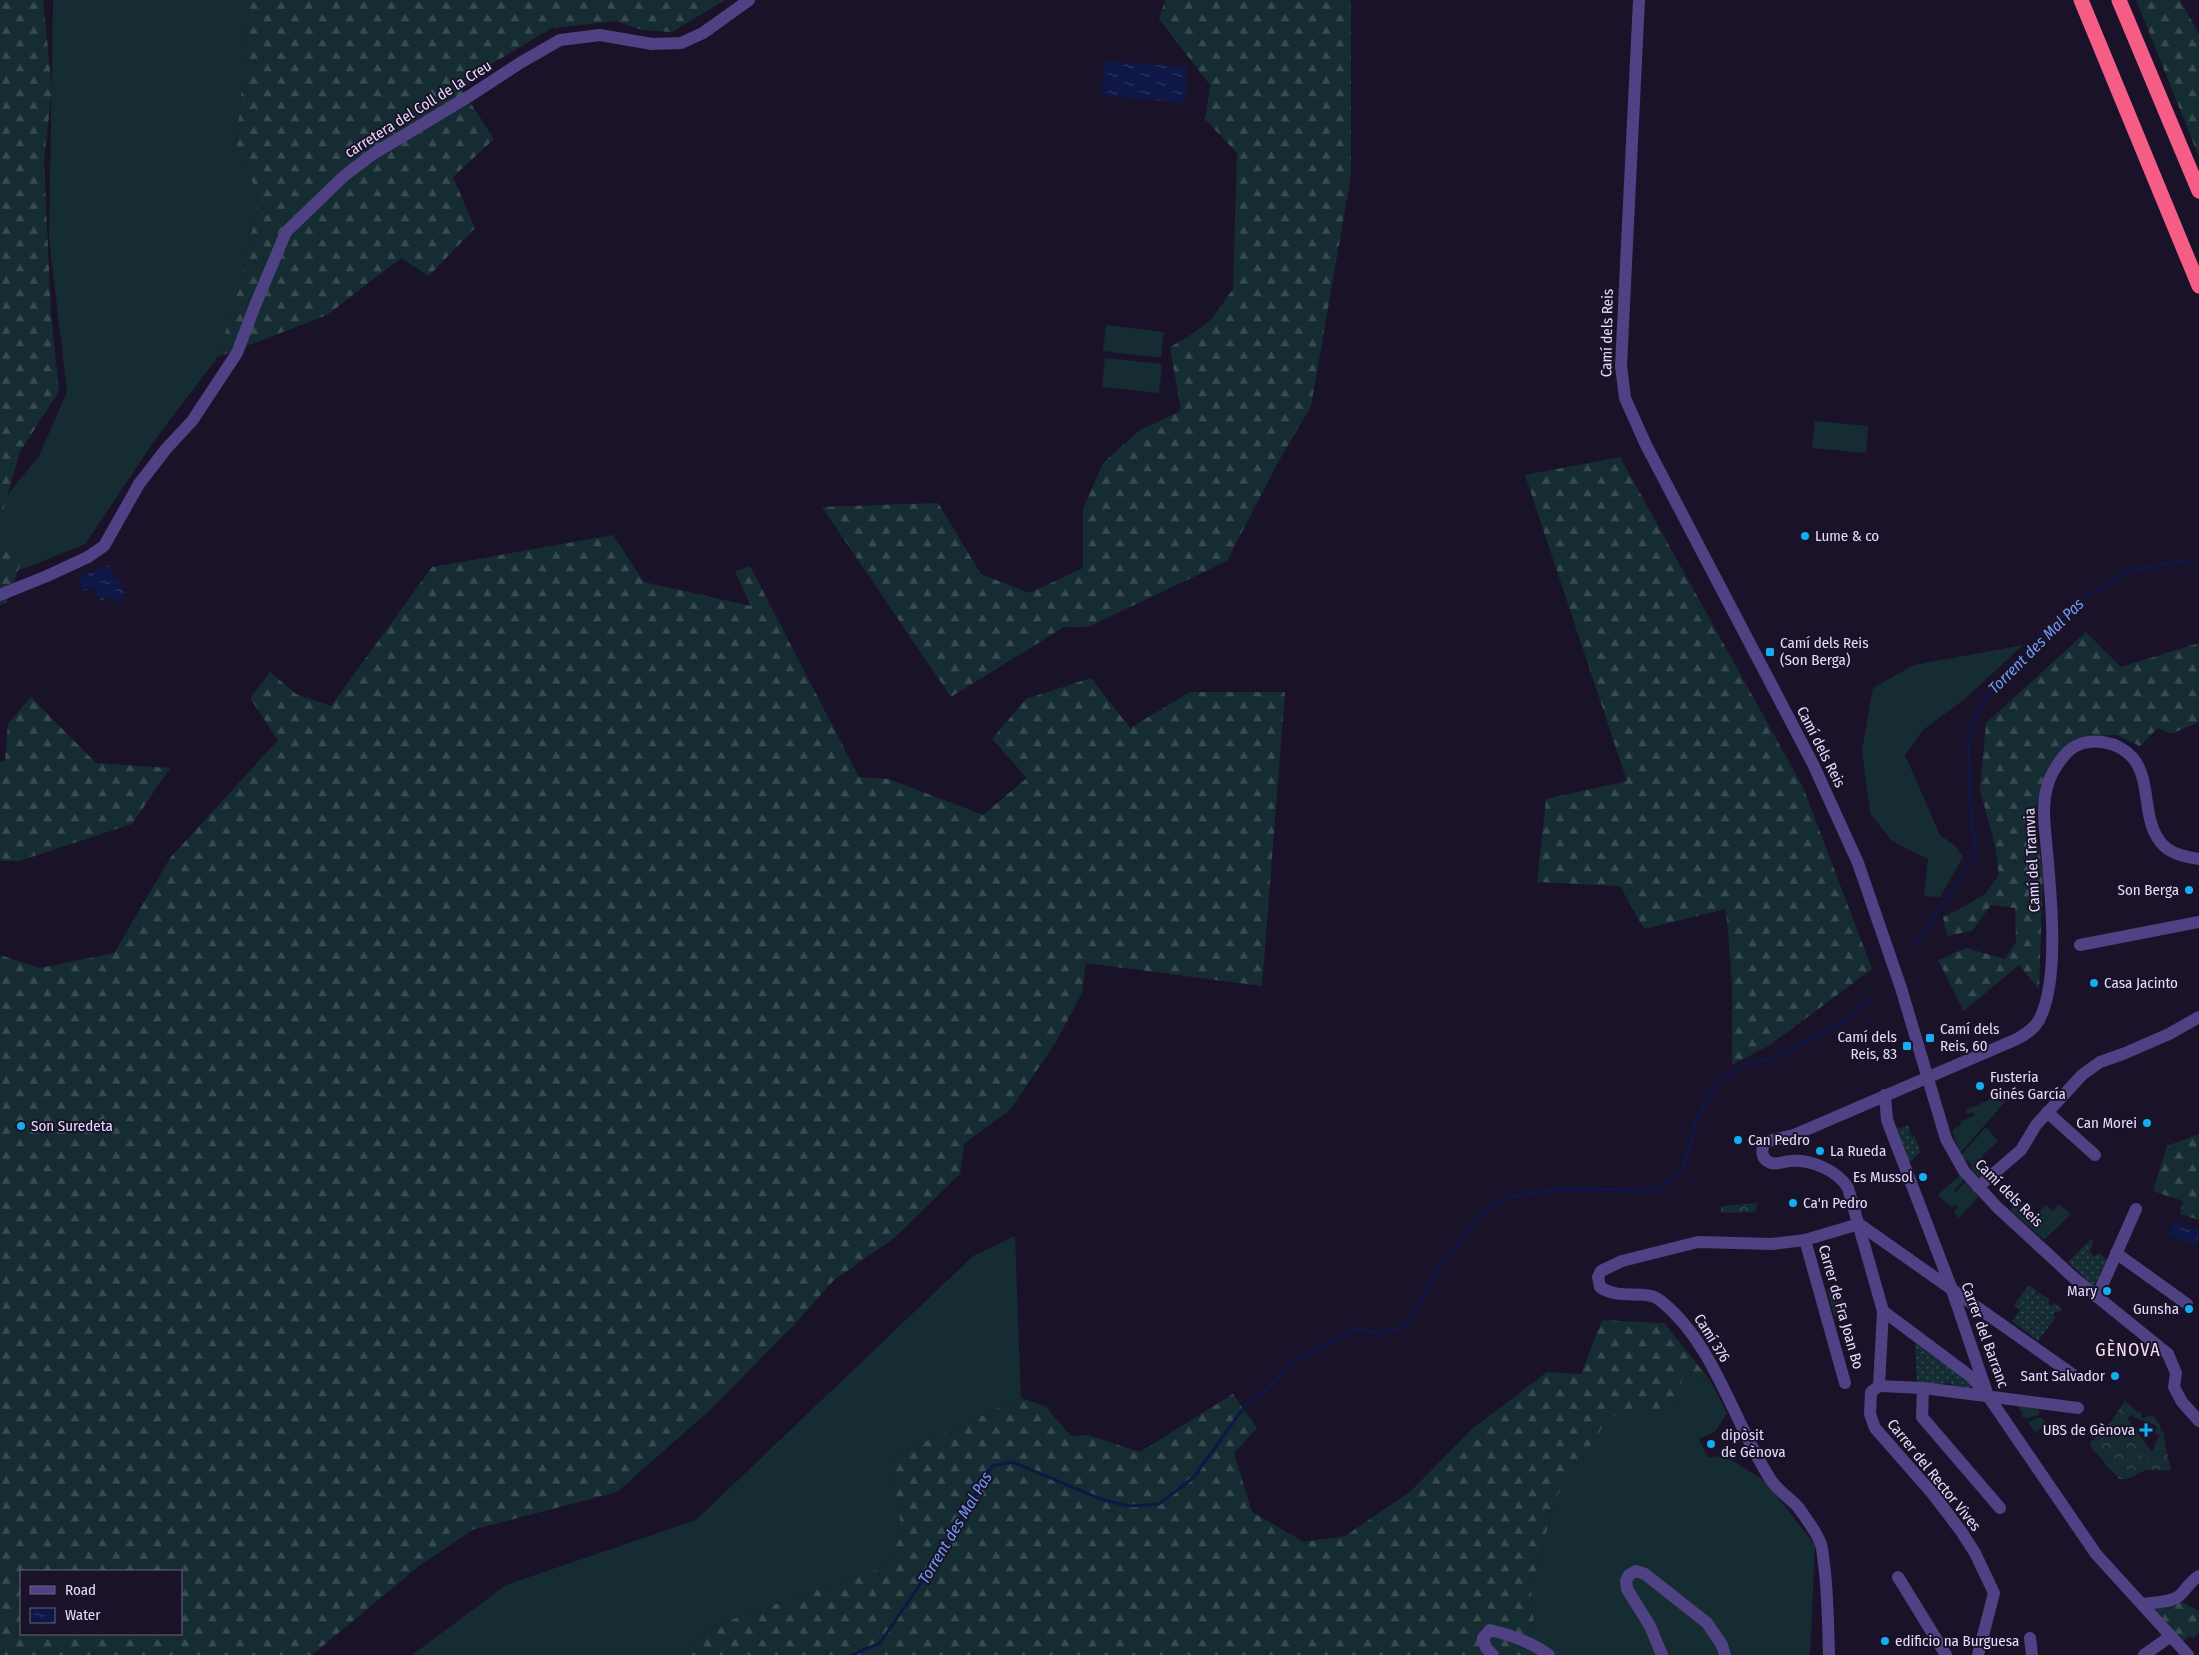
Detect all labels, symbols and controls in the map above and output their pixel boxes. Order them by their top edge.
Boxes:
street label: carretera del Coll de la Creu [341,56,495,162]
street label: Camí dels Reis [1597,289,1617,377]
place label: Lume & co [1815,527,1879,545]
marker: Lume & co [1799,530,1811,542]
water label: Torrent des Mal Pas [1984,594,2088,698]
place label: Camí dels Reis (Son Berga) [1780,634,1869,669]
marker: Camí dels Reis (Son Berga) [1764,646,1776,658]
street label: Camí dels Reis [1793,703,1849,791]
street label: Camí del Tramvia [2020,807,2044,913]
place label: Son Berga [2117,881,2179,899]
marker: Son Berga [2183,884,2195,896]
place label: Casa Jacinto [2104,974,2178,992]
marker: Casa Jacinto [2088,977,2100,989]
place label: Camí dels Reis, 60 [1940,1020,1999,1055]
place label: Camí dels Reis, 83 [1838,1028,1897,1063]
marker: Camí dels Reis, 60 [1924,1032,1936,1044]
marker: Camí dels Reis, 83 [1901,1040,1913,1052]
place label: Fusteria Ginés García [1990,1068,2066,1103]
marker: Fusteria Ginés García [1974,1080,1986,1092]
place label: Can Morei [2076,1114,2137,1132]
place label: Son Suredeta [31,1117,113,1135]
marker: Can Morei [2141,1117,2153,1129]
marker: Son Suredeta [15,1120,27,1132]
place label: Can Pedro [1748,1131,1810,1149]
marker: Can Pedro [1732,1134,1744,1146]
place label: La Rueda [1830,1142,1886,1160]
marker: La Rueda [1814,1145,1826,1157]
street label: Camí dels Reis [1971,1155,2047,1231]
place label: Es Mussol [1853,1168,1913,1186]
marker: Es Mussol [1917,1171,1929,1183]
place label: Ca'n Pedro [1803,1194,1868,1212]
marker: Ca'n Pedro [1787,1197,1799,1209]
street label: Carrer de Fra Joan Bo [1815,1243,1867,1371]
street label: Carrer del Barranc [1958,1280,2013,1391]
place label: Mary [2067,1282,2097,1300]
marker: Mary [2101,1285,2113,1297]
place label: Gunsha [2133,1300,2179,1318]
marker: Gunsha [2183,1303,2195,1315]
street label: Camí 376 [1690,1311,1734,1365]
district label: GÈNOVA [2095,1338,2161,1361]
place label: Sant Salvador [2020,1367,2106,1385]
marker: Sant Salvador [2109,1370,2121,1382]
street label: Carrer del Rector Vives [1883,1415,1985,1535]
place label: UBS de Gènova [2043,1421,2135,1439]
marker: UBS de Gènova [2139,1423,2153,1437]
place label: dipòsit de Gènova [1721,1426,1786,1461]
marker: dipòsit de Gènova [1705,1438,1717,1450]
water label: Torrent des Mal Pas [914,1468,996,1587]
legend [20,1570,182,1635]
text: Road [65,1581,96,1599]
text: Water [65,1606,101,1624]
place label: edificio na Burguesa [1895,1632,2019,1650]
marker: edificio na Burguesa [1879,1635,1891,1647]

